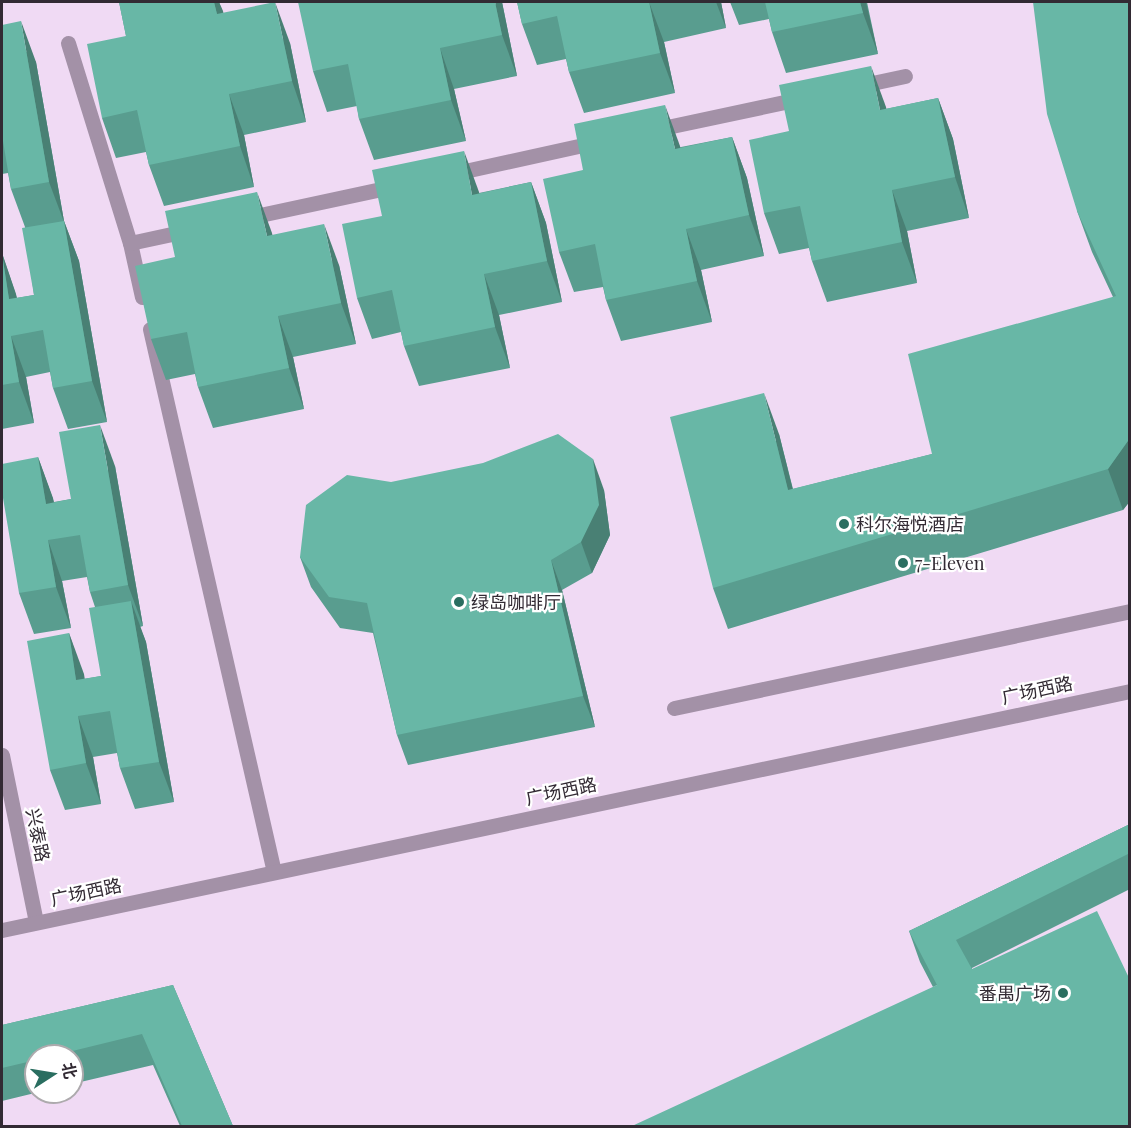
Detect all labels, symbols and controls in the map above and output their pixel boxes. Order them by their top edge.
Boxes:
place label: 科尔海悦酒店 [856,513,964,535]
marker: 科尔海悦酒店 [837,517,851,531]
place label: 7-Eleven [915,552,985,574]
marker: 7-Eleven [896,556,910,570]
place label: 绿岛咖啡厅 [471,591,561,613]
marker: 绿岛咖啡厅 [452,595,466,609]
street label: 广场西路 [1000,672,1074,708]
street label: 广场西路 [524,773,598,809]
street label: 兴泰路 [22,806,54,864]
street label: 广场西路 [49,874,123,910]
place label: 番禺广场 [979,982,1051,1004]
marker: 番禺广场 [1056,986,1070,1000]
north arrow [24,1044,84,1104]
text: 北 [58,1061,82,1081]

